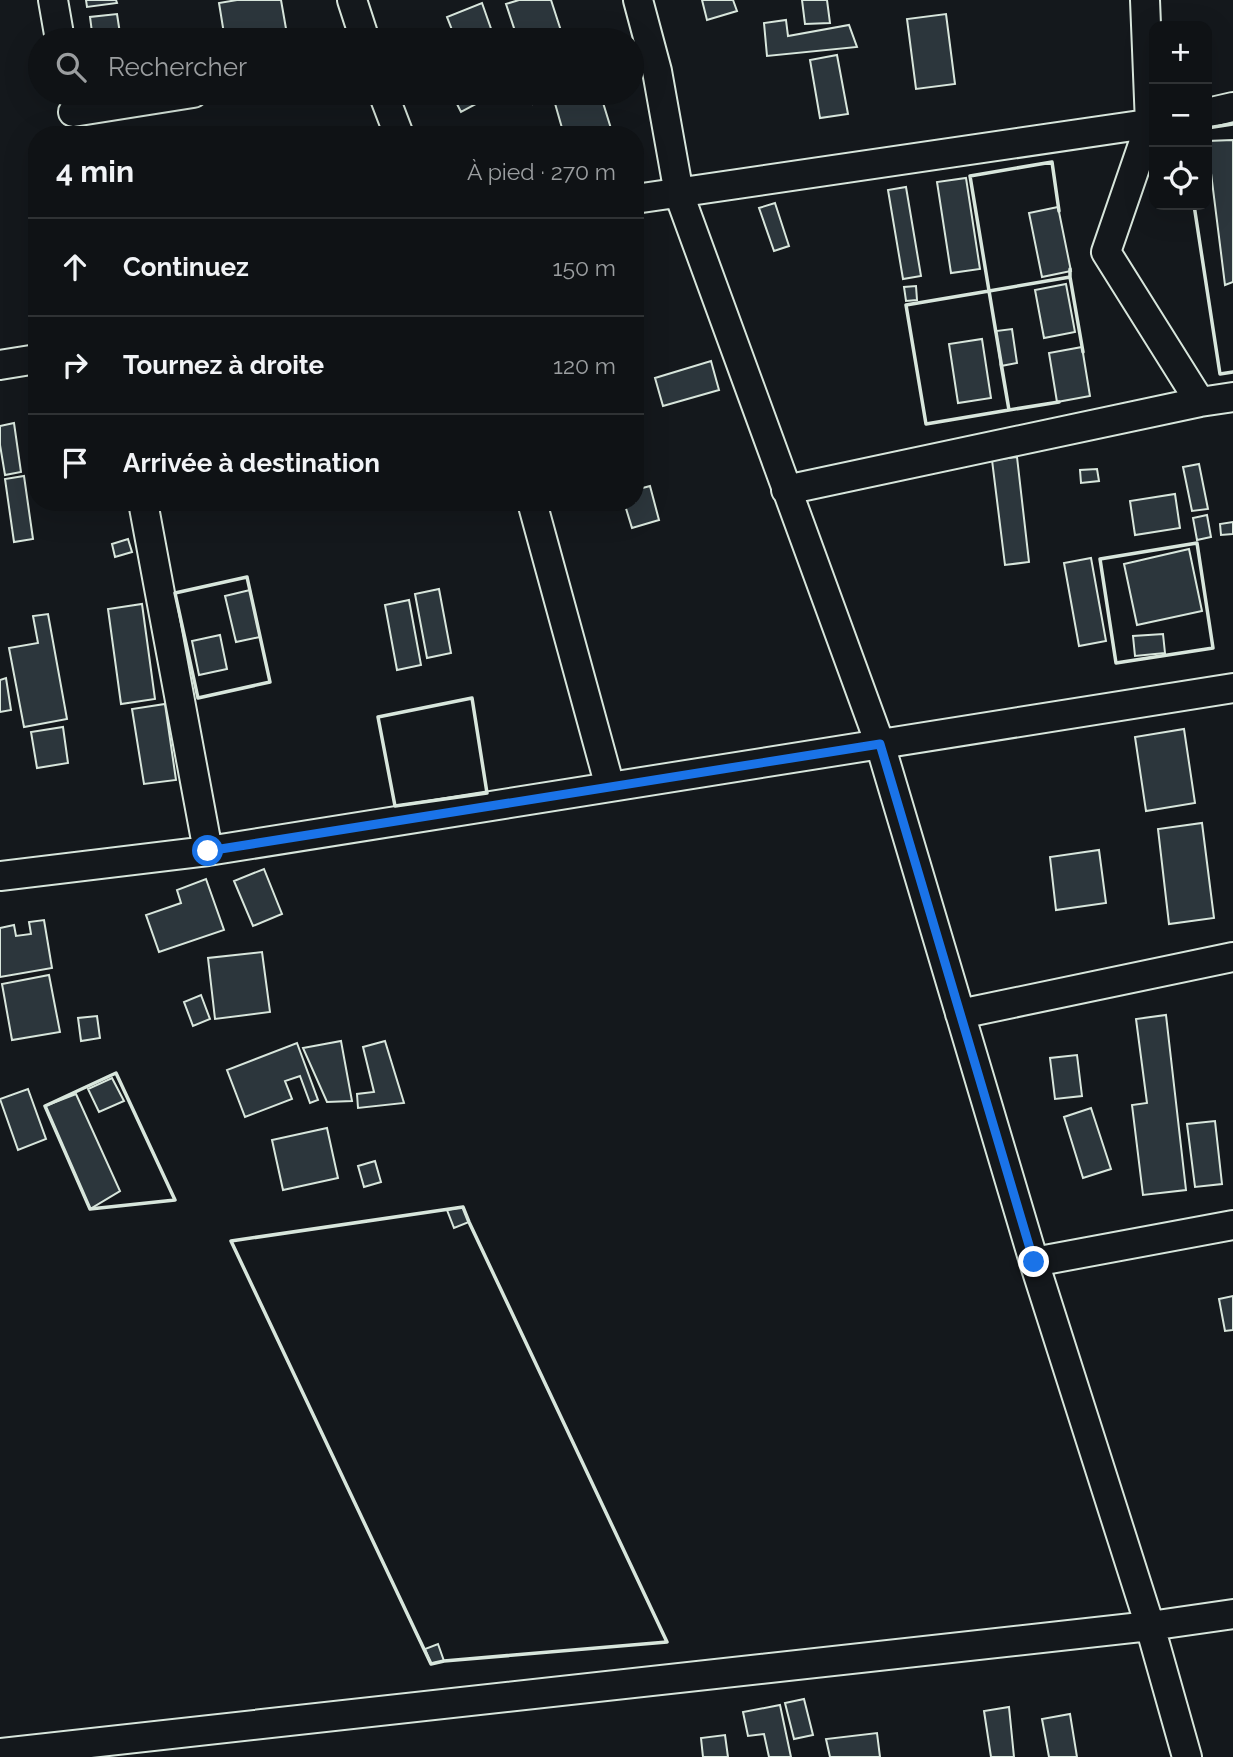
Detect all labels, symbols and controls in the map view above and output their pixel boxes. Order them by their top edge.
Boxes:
map controls [1149,21,1212,210]
button: + [1149,21,1212,84]
search box [28,28,644,105]
icon: search [52,48,90,86]
text: Rechercher [108,52,247,82]
button: − [1149,84,1212,147]
button: locate [1149,147,1212,210]
text: 4 min [56,154,134,189]
text: À pied · 270 m [467,158,616,185]
icon: ahead [56,248,94,286]
text: Continuez [123,252,249,282]
text: 150 m [553,254,616,281]
icon: right [56,346,94,384]
text: Tournez à droite [123,350,324,380]
text: 120 m [553,352,616,379]
icon: arrive [56,444,94,482]
text: Arrivée à destination [123,448,380,478]
route start [192,835,223,866]
route end [1018,1246,1049,1277]

